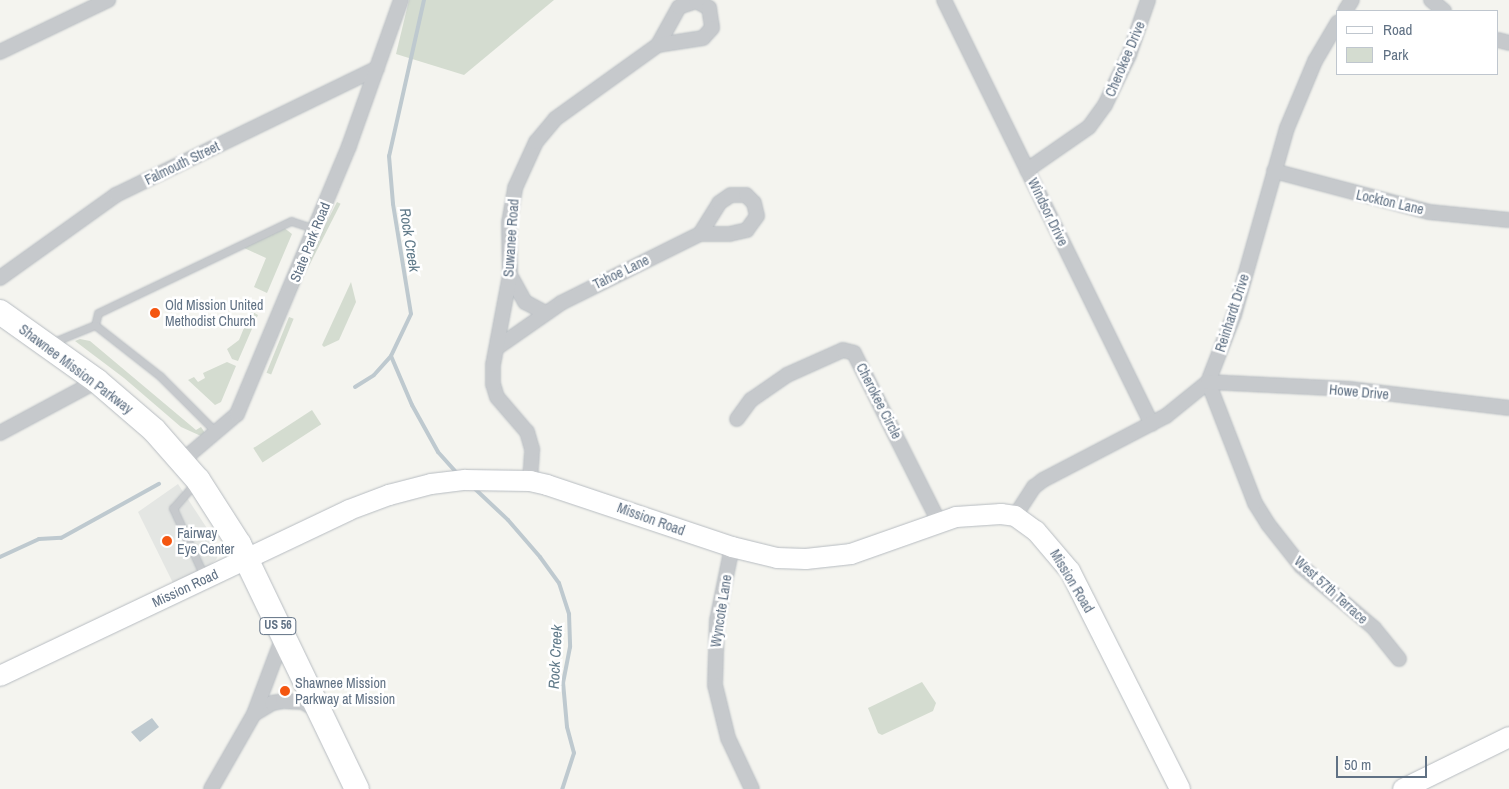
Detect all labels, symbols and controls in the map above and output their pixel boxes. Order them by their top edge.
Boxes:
legend [1336,10,1499,75]
street label: Cherokee Drive [1102,19,1148,99]
text: Road [1383,19,1412,40]
text: Park [1383,44,1408,65]
street label: Falmouth Street [142,138,222,188]
street label: Windsor Drive [1024,175,1072,249]
street label: Lockton Lane [1355,186,1425,218]
street label: Suwanee Road [500,198,522,278]
street label: State Park Road [286,200,334,284]
water label: Rock Creek [396,207,424,273]
street label: Tahoe Lane [590,251,652,293]
street label: Reinhardt Drive [1211,272,1253,354]
place label: Old Mission United Methodist Church [165,297,263,330]
marker: Old Mission United Methodist Church [149,307,161,319]
street label: Shawnee Mission Parkway [16,321,136,417]
street label: Cherokee Circle [853,360,905,442]
street label: Howe Drive [1328,381,1390,403]
street label: Mission Road [615,499,687,539]
place label: Fairway Eye Center [177,525,234,558]
marker: Fairway Eye Center [161,535,173,547]
street label: Mission Road [1047,546,1097,616]
street label: West 57th Terrace [1291,553,1371,627]
street label: Mission Road [149,565,221,611]
street label: Wyncote Lane [707,573,735,649]
road number: US 56 [259,616,297,636]
water label: Rock Creek [544,624,566,690]
place label: Shawnee Mission Parkway at Mission [295,675,395,708]
marker: Shawnee Mission Parkway at Mission [279,685,291,697]
scale bar [1339,746,1430,778]
text: 50 m [1344,754,1371,775]

